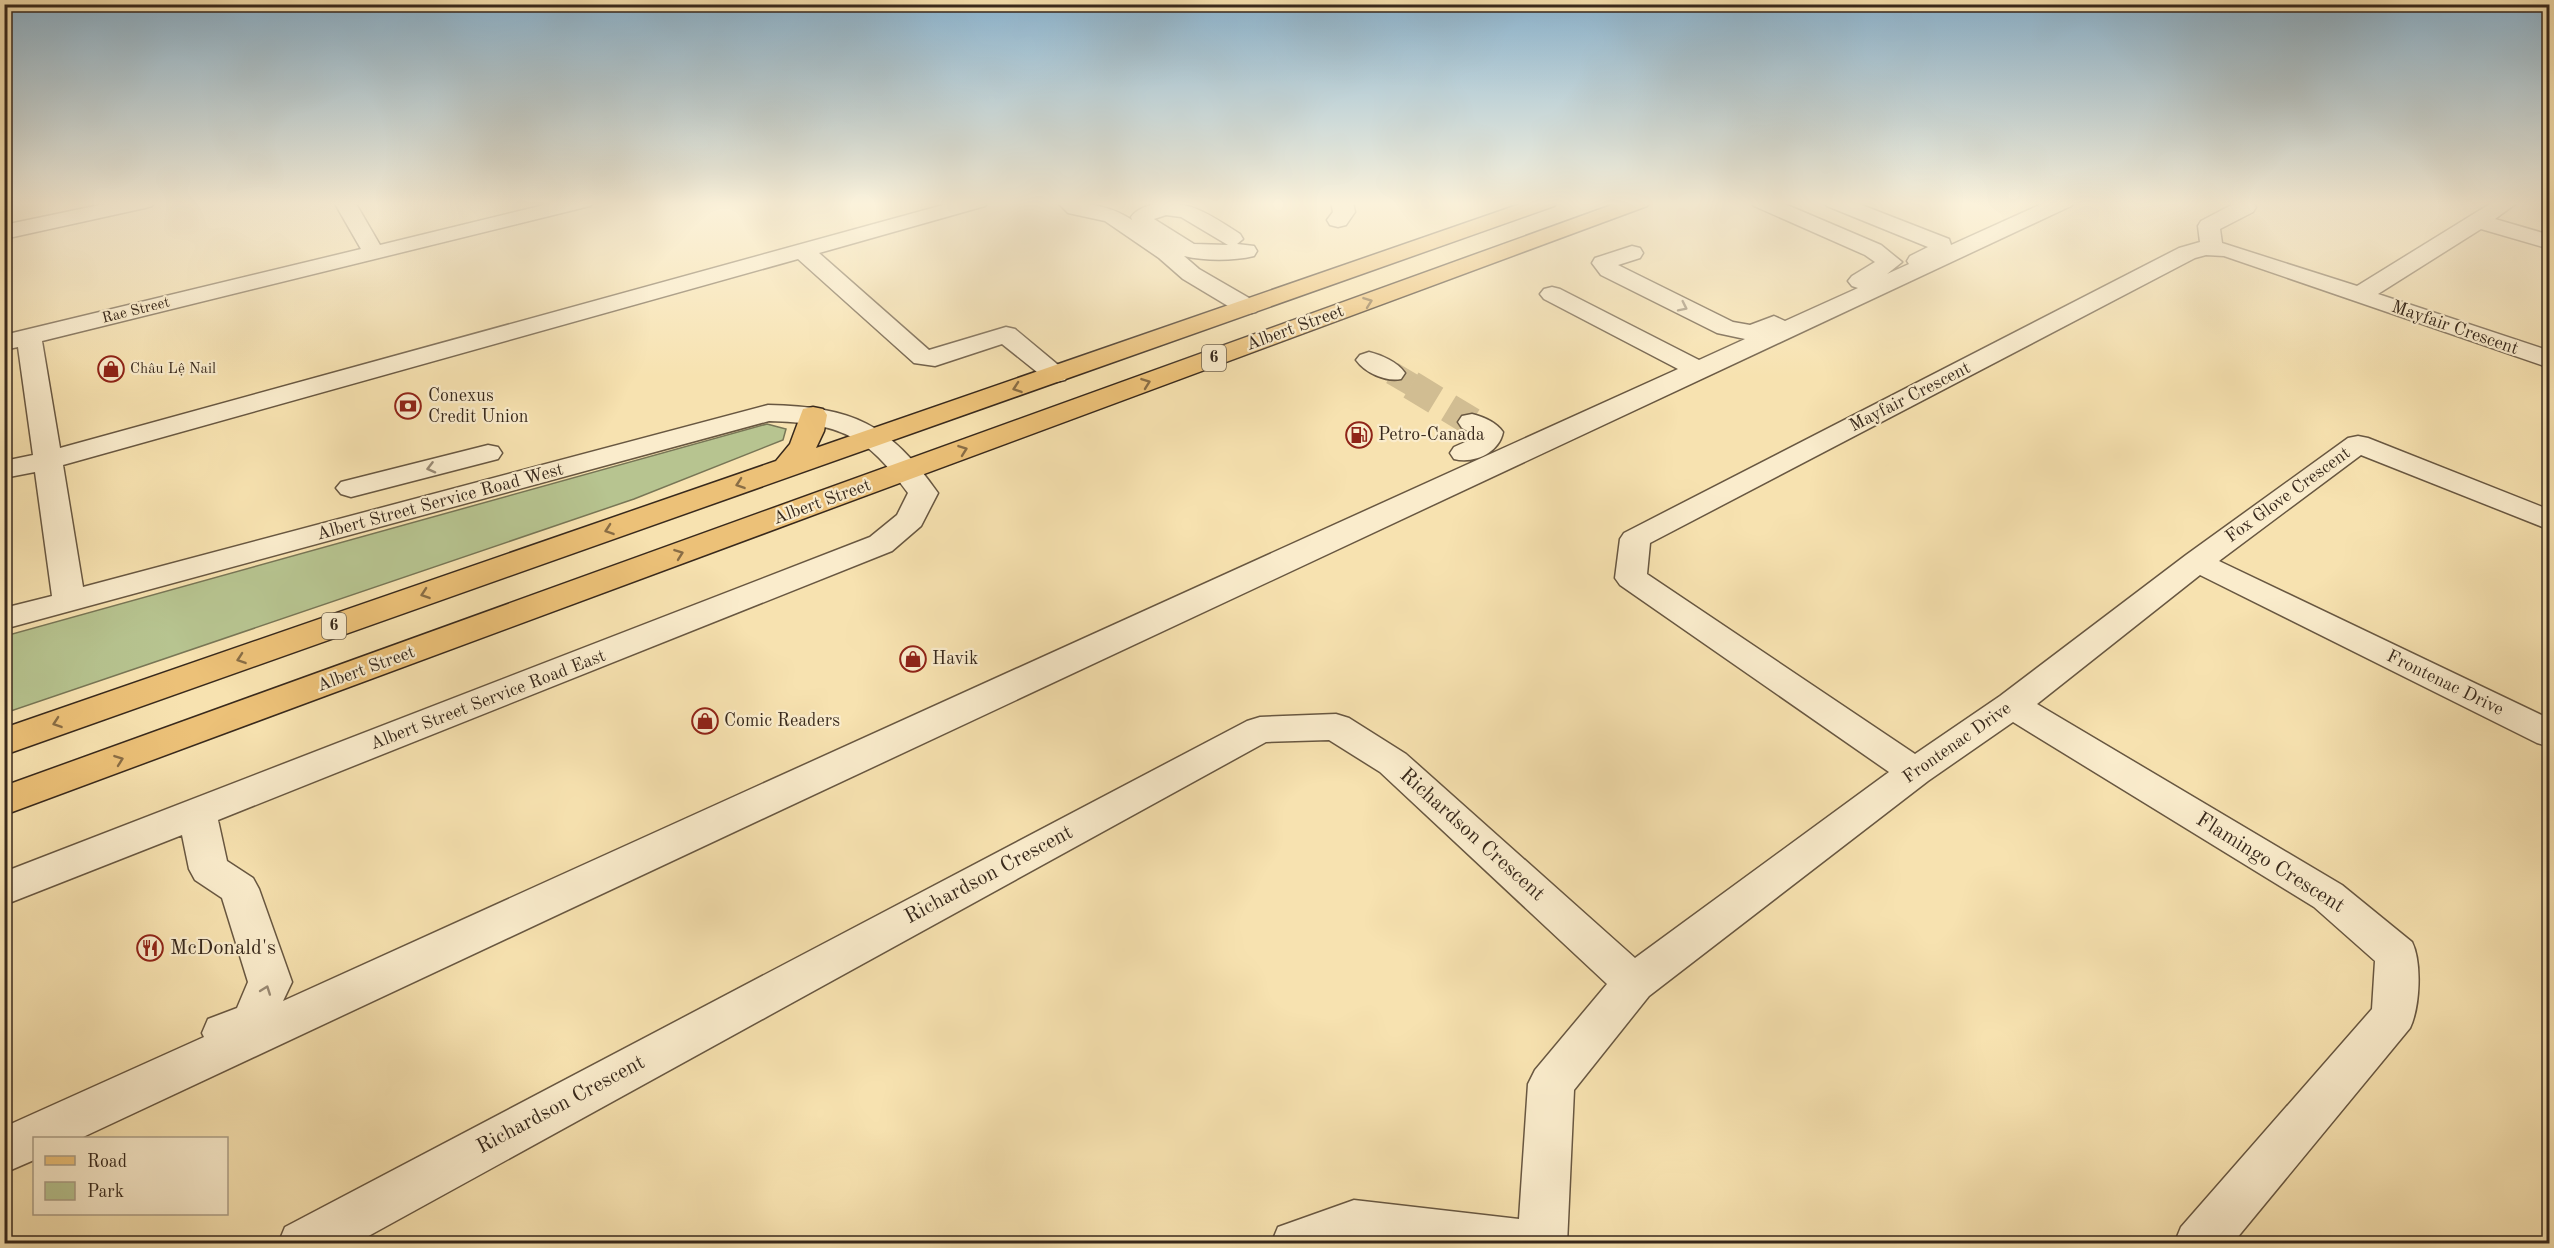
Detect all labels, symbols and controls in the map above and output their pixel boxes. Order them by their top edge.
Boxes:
street label: Rae Street [101,295,171,327]
one-way arrow [1362,296,1373,309]
street label: Mayfair Crescent [2389,298,2521,358]
one-way arrow [1677,299,1688,311]
street label: Albert Street [1244,302,1346,354]
road number: 6 [1202,345,1226,371]
shop icon: Châu Lệ Nail [96,354,126,384]
street label: Mayfair Crescent [1847,359,1973,435]
place label: Châu Lệ Nail [130,362,216,377]
one-way arrow [1140,378,1151,390]
one-way arrow [1013,380,1023,393]
place label: Conexus Credit Union [428,387,529,426]
bank icon: Conexus Credit Union [393,391,423,421]
fuel station icon: Petro-Canada [1344,420,1374,450]
place label: Petro-Canada [1378,426,1485,444]
street label: Fox Glove Crescent [2222,444,2354,546]
one-way arrow [957,445,968,458]
street label: Albert Street Service Road West [315,460,565,544]
one-way arrow [427,460,437,473]
street label: Albert Street [771,476,873,528]
one-way arrow [735,477,746,490]
one-way arrow [604,523,615,536]
one-way arrow [673,549,684,562]
one-way arrow [420,587,431,600]
road number: 6 [322,613,346,639]
street label: Albert Street [315,643,417,695]
shop icon: Havik [898,644,928,674]
street label: Albert Street Service Road East [368,647,608,753]
street label: Frontenac Drive [2384,647,2506,719]
place label: Havik [932,650,978,668]
one-way arrow [236,651,247,664]
street label: Frontenac Drive [1900,699,2014,787]
shop icon: Comic Readers [690,706,720,736]
place label: Comic Readers [724,712,840,730]
one-way arrow [52,716,63,729]
one-way arrow [113,754,123,767]
street label: Richardson Crescent [1396,765,1548,905]
street label: Flamingo Crescent [2192,809,2348,917]
street label: Richardson Crescent [902,822,1076,928]
restaurant icon: McDonald's [135,933,165,963]
place label: McDonald's [170,938,276,959]
one-way arrow [259,985,272,995]
street label: Richardson Crescent [474,1052,648,1158]
legend [33,1137,228,1215]
text: Road [87,1153,127,1171]
text: Park [87,1183,124,1201]

